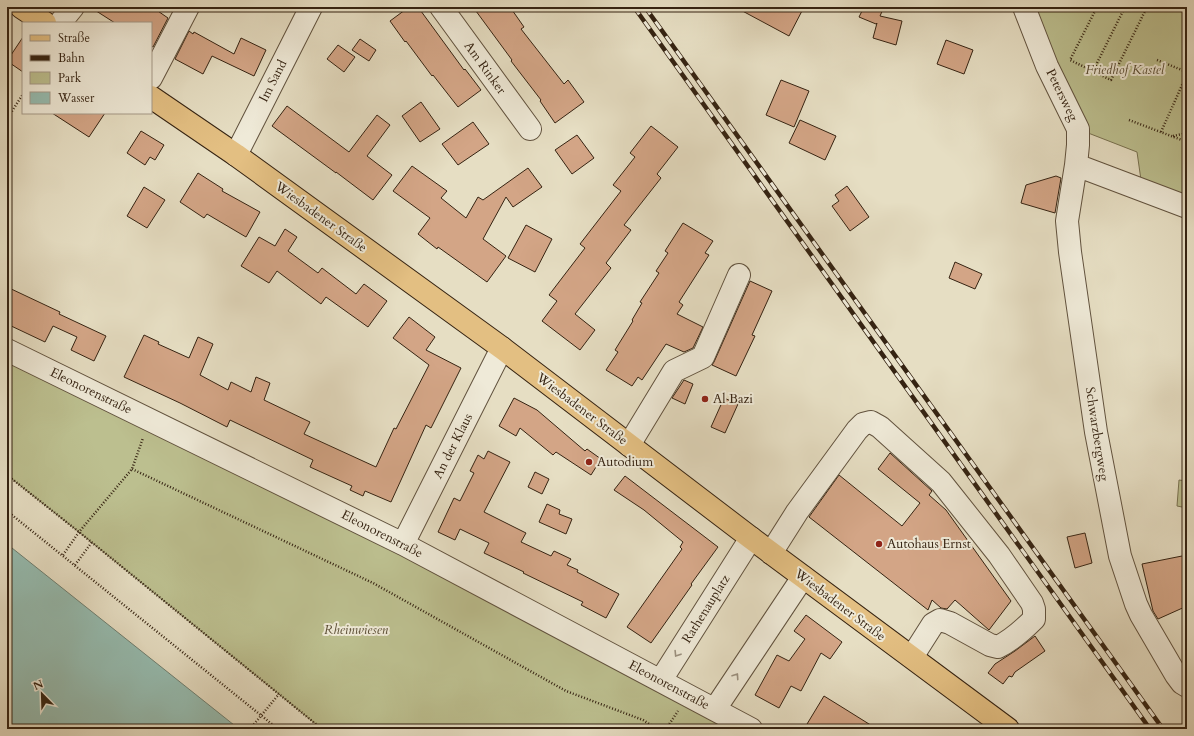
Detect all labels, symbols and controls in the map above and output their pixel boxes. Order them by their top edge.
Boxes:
legend [22,22,152,114]
text: Straße [58,30,90,46]
street label: Am Rinker [460,38,510,98]
text: Bahn [58,50,85,66]
street label: Im Sand [255,57,291,105]
park label: Friedhof Kastel [1086,61,1165,79]
street label: Petersweg [1042,66,1083,125]
text: Park [58,70,82,86]
text: Wasser [57,90,95,106]
street label: Wiesbadener Straße [270,177,371,257]
street label: Eleonorenstraße [47,363,135,419]
street label: Wiesbadener Straße [532,368,631,449]
street label: Schwarzbergweg [1081,386,1113,483]
place label: Al Bazi [713,390,753,408]
marker: Al Bazi [700,394,710,404]
street label: An der Klaus [429,410,477,482]
place label: Autodium [597,453,653,471]
marker: Autodium [584,457,594,467]
street label: Eleonorenstraße [338,506,426,562]
place label: Autohaus Ernst [887,535,971,553]
marker: Autohaus Ernst [874,539,884,549]
street label: Wiesbadener Straße [790,564,889,645]
street label: Rathenauplatz [678,571,734,647]
park label: Rheinwiesen [324,621,389,639]
one-way arrow [675,650,682,657]
street label: Eleonorenstraße [625,656,713,714]
north arrow [22,674,62,714]
one-way arrow [732,674,739,681]
text: N [31,676,46,694]

